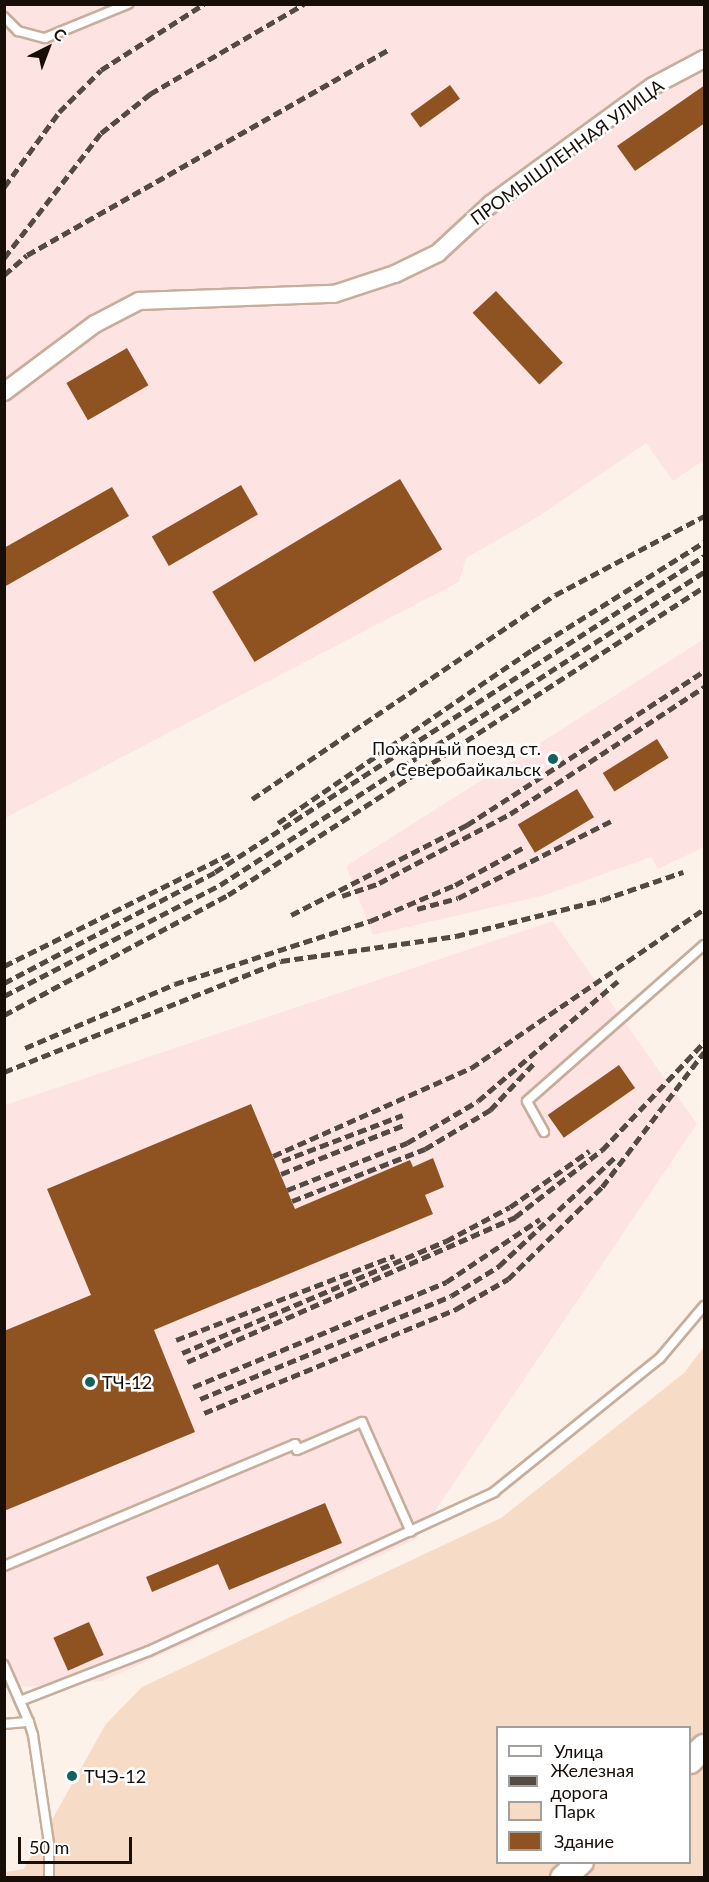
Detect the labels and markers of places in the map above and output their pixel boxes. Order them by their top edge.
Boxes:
place label: Пожарный поезд ст. Северобайкальск [372,738,541,780]
marker: Пожарный поезд ст. Северобайкальск [546,752,560,766]
place label: ТЧ-12 [102,1371,152,1393]
marker: ТЧ-12 [83,1375,97,1389]
place label: ТЧЭ-12 [84,1765,146,1787]
marker: ТЧЭ-12 [65,1769,79,1783]

